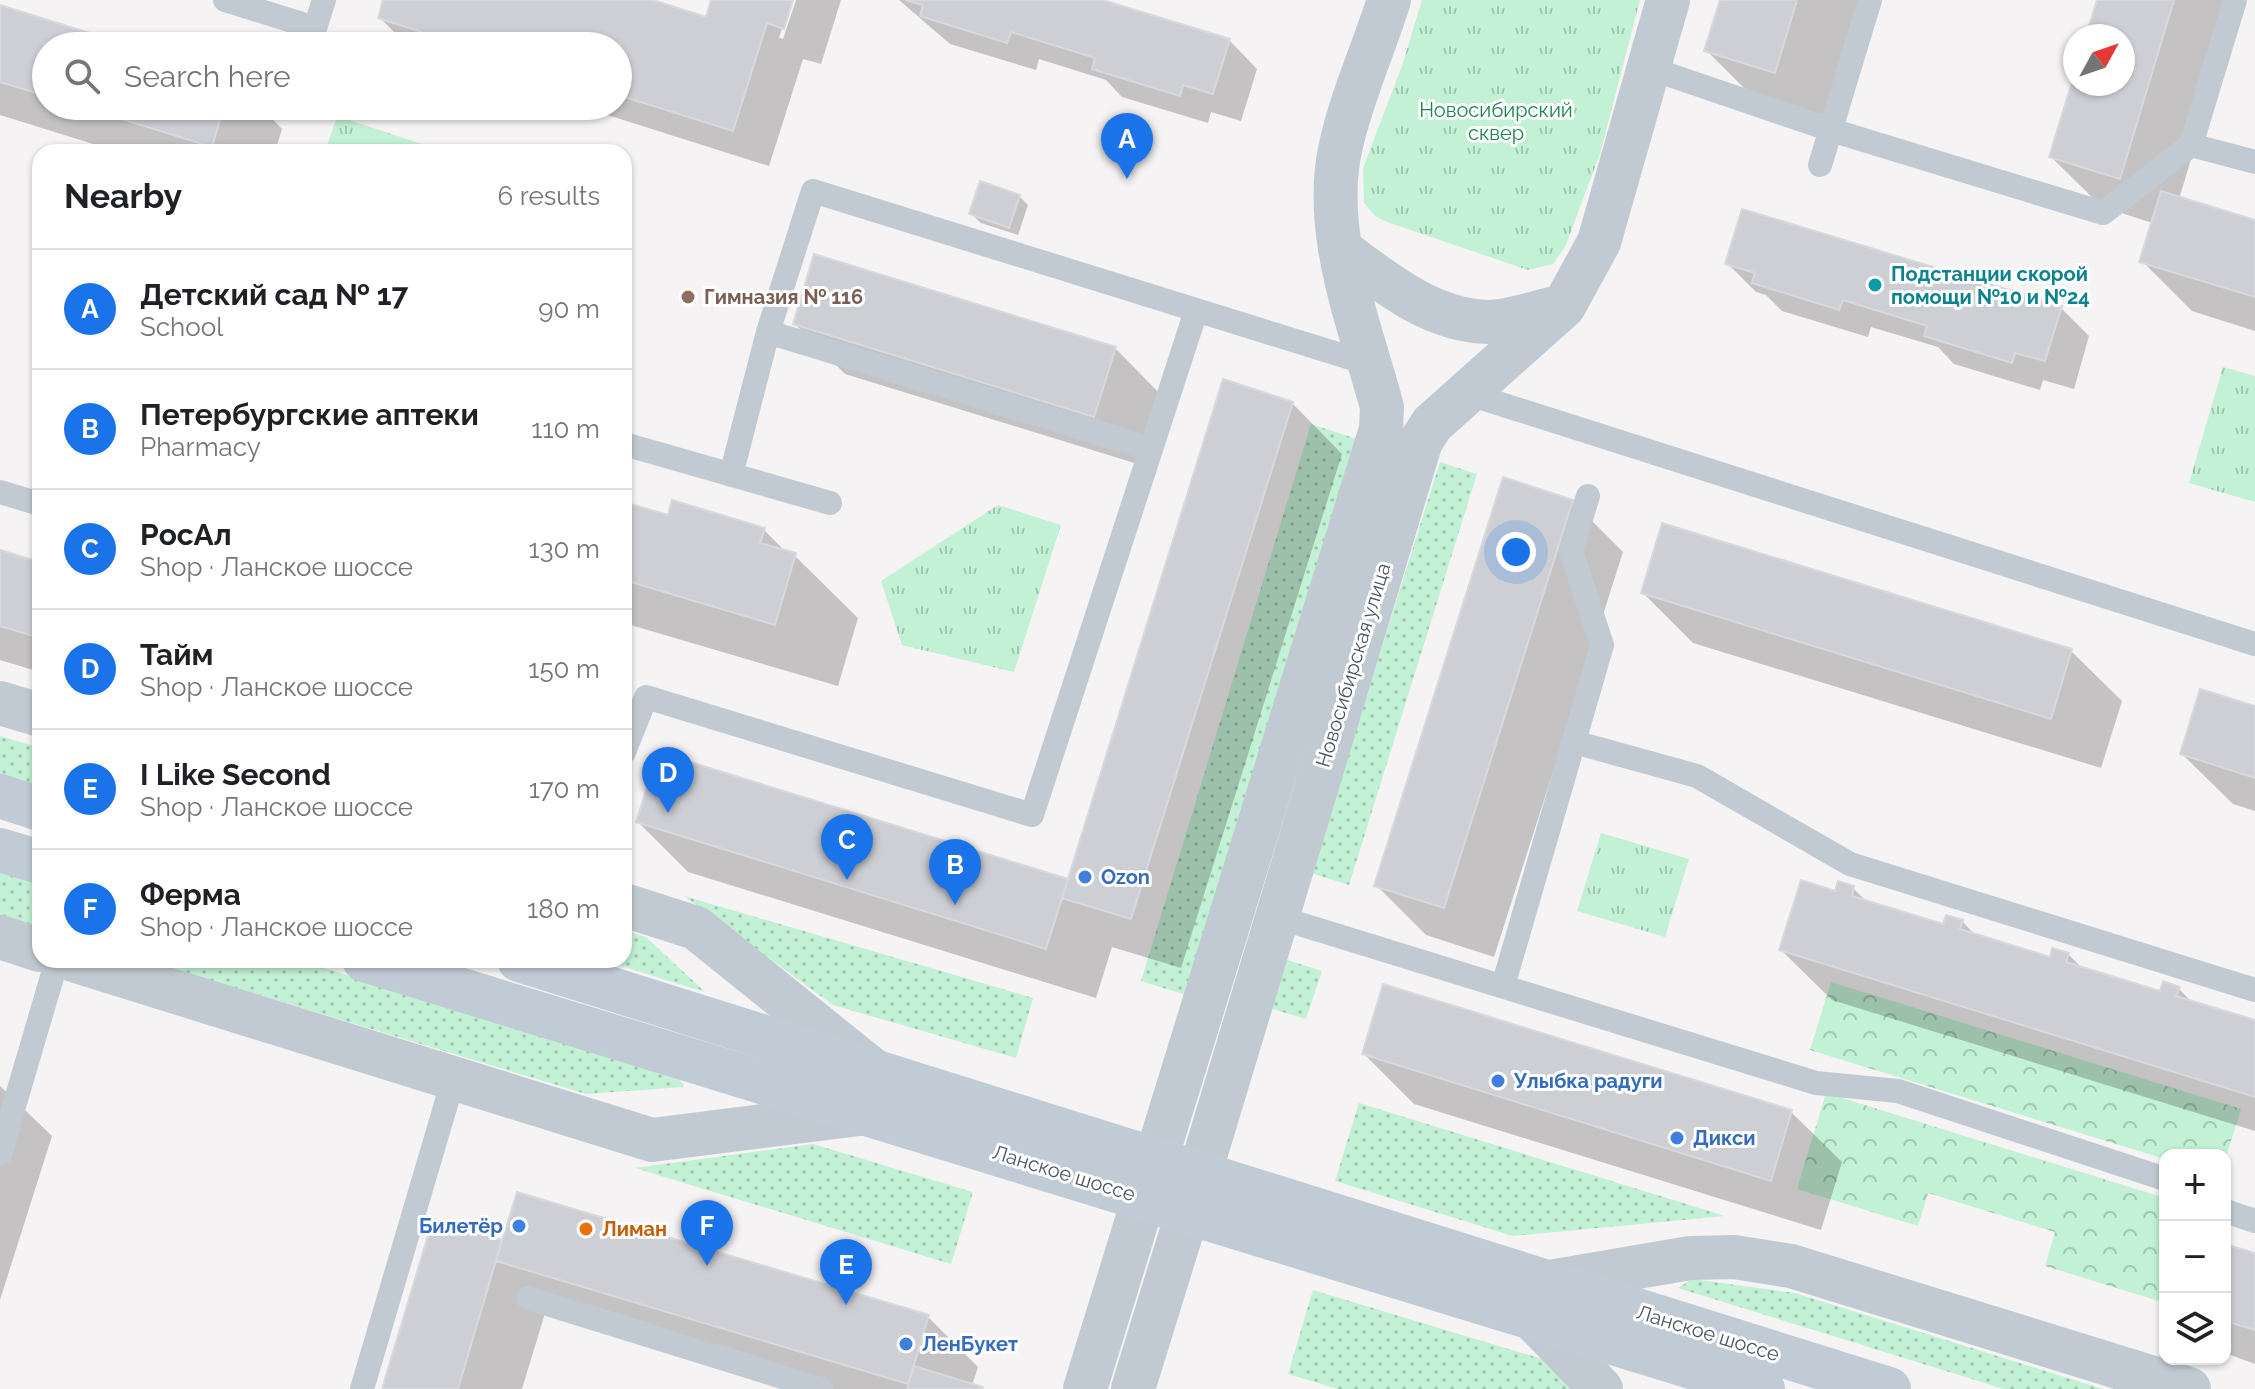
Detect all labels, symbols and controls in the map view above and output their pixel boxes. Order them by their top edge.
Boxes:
north arrow [2063,24,2135,96]
search box [32,32,632,120]
icon: search [60,54,104,98]
text: Search here [124,59,291,94]
park label: Новосибирский сквер [1419,98,1573,145]
pin: A [1101,113,1153,179]
text: Nearby [64,176,182,216]
text: 6 results [497,181,600,211]
place label: Подстанции скорой помощи №10 и №24 [1891,262,2090,309]
marker: Подстанции скорой помощи №10 и №24 [1866,276,1884,294]
text: Детский сад № 17 [140,277,408,312]
place label: Гимназия № 116 [704,285,863,309]
marker: Гимназия № 116 [679,288,697,306]
text: A [81,294,99,324]
text: 90 m [538,294,600,324]
text: School [140,312,223,342]
text: Петербургские аптеки [140,397,479,432]
text: B [81,414,99,444]
text: 110 m [531,414,600,444]
text: Pharmacy [140,432,261,462]
text: РосАл [140,517,232,552]
your location [1496,532,1536,572]
text: C [81,534,99,564]
text: 130 m [529,534,600,564]
text: Shop · Ланское шоссе [140,552,413,582]
street label: Новосибирская улица [1311,560,1395,770]
text: Тайм [140,637,214,672]
text: D [81,654,99,684]
text: 150 m [528,654,600,684]
text: Shop · Ланское шоссе [140,672,413,702]
pin: D [642,747,694,813]
text: I Like Second [140,757,331,792]
text: E [82,774,98,804]
text: 170 m [529,774,600,804]
text: Shop · Ланское шоссе [140,792,413,822]
pin: C [821,814,873,880]
pin: B [929,839,981,905]
place label: Ozon [1101,865,1150,889]
marker: Ozon [1076,868,1094,886]
text: Ферма [140,877,241,912]
text: F [83,894,97,924]
text: 180 m [527,894,600,924]
text: Shop · Ланское шоссе [140,912,413,942]
place label: Улыбка радуги [1513,1069,1662,1093]
marker: Улыбка радуги [1489,1072,1507,1090]
place label: Дикси [1693,1126,1755,1150]
marker: Дикси [1668,1129,1686,1147]
street label: Ланское шоссе [990,1140,1139,1206]
map controls [2159,1149,2231,1365]
button: + [2159,1149,2231,1221]
pin: F [681,1200,733,1266]
place label: Билетёр [419,1214,503,1238]
marker: Билетёр [510,1217,528,1235]
place label: Лиман [602,1217,667,1241]
marker: Лиман [577,1220,595,1238]
button: − [2159,1221,2231,1293]
pin: E [820,1239,872,1305]
button: layers [2159,1293,2231,1365]
street label: Ланское шоссе [1634,1300,1783,1366]
place label: ЛенБукет [922,1332,1018,1356]
marker: ЛенБукет [897,1335,915,1353]

